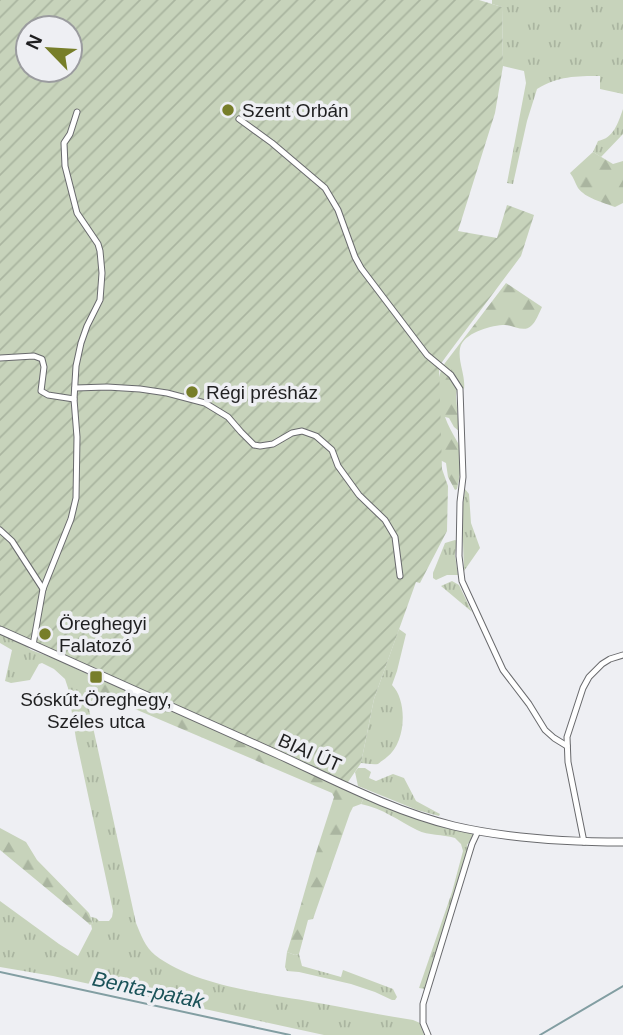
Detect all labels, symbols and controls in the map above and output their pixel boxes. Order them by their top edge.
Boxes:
north arrow [14,14,84,84]
text: N [22,31,46,53]
place label: Szent Orbán [242,100,349,121]
marker: Szent Orbán [220,102,236,118]
place label: Régi présház [206,382,318,403]
marker: Régi présház [184,384,200,400]
place label: Öreghegyi Falatozó [59,613,147,656]
marker: Öreghegyi Falatozó [37,626,53,642]
marker: Sóskút-Öreghegy, Széles utca [88,669,104,685]
place label: Sóskút-Öreghegy, Széles utca [20,689,172,732]
street label: BIAI ÚT [275,729,345,776]
water label: Benta-patak [90,966,207,1013]

